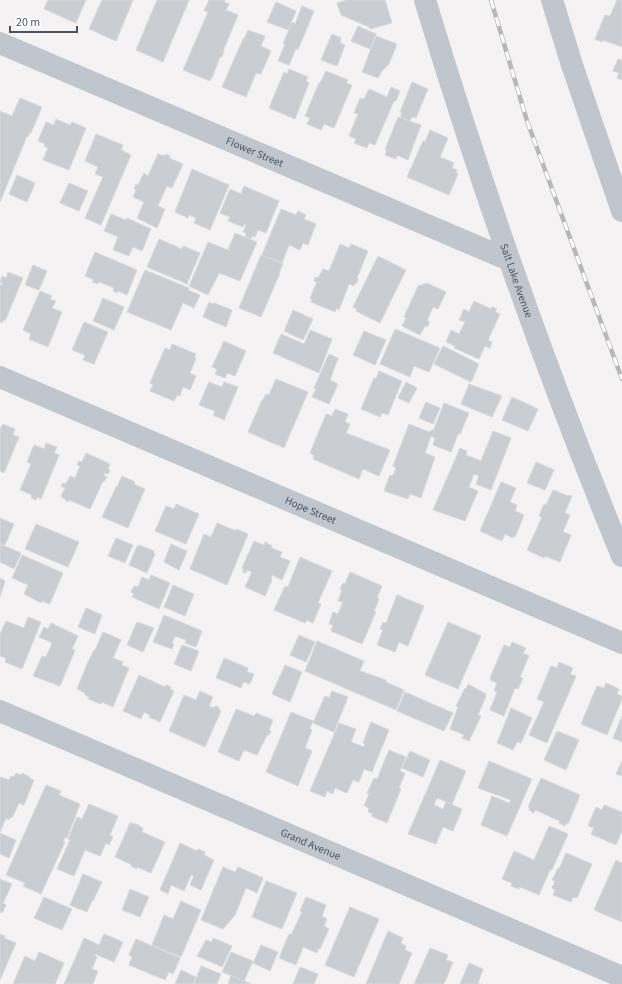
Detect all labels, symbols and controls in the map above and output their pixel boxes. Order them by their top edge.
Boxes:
scale bar [10,8,77,34]
text: 20 m [16,14,40,31]
street label: Flower Street [224,133,286,171]
street label: Salt Lake Avenue [496,241,537,320]
street label: Hope Street [283,493,339,528]
street label: Grand Avenue [278,825,344,864]

